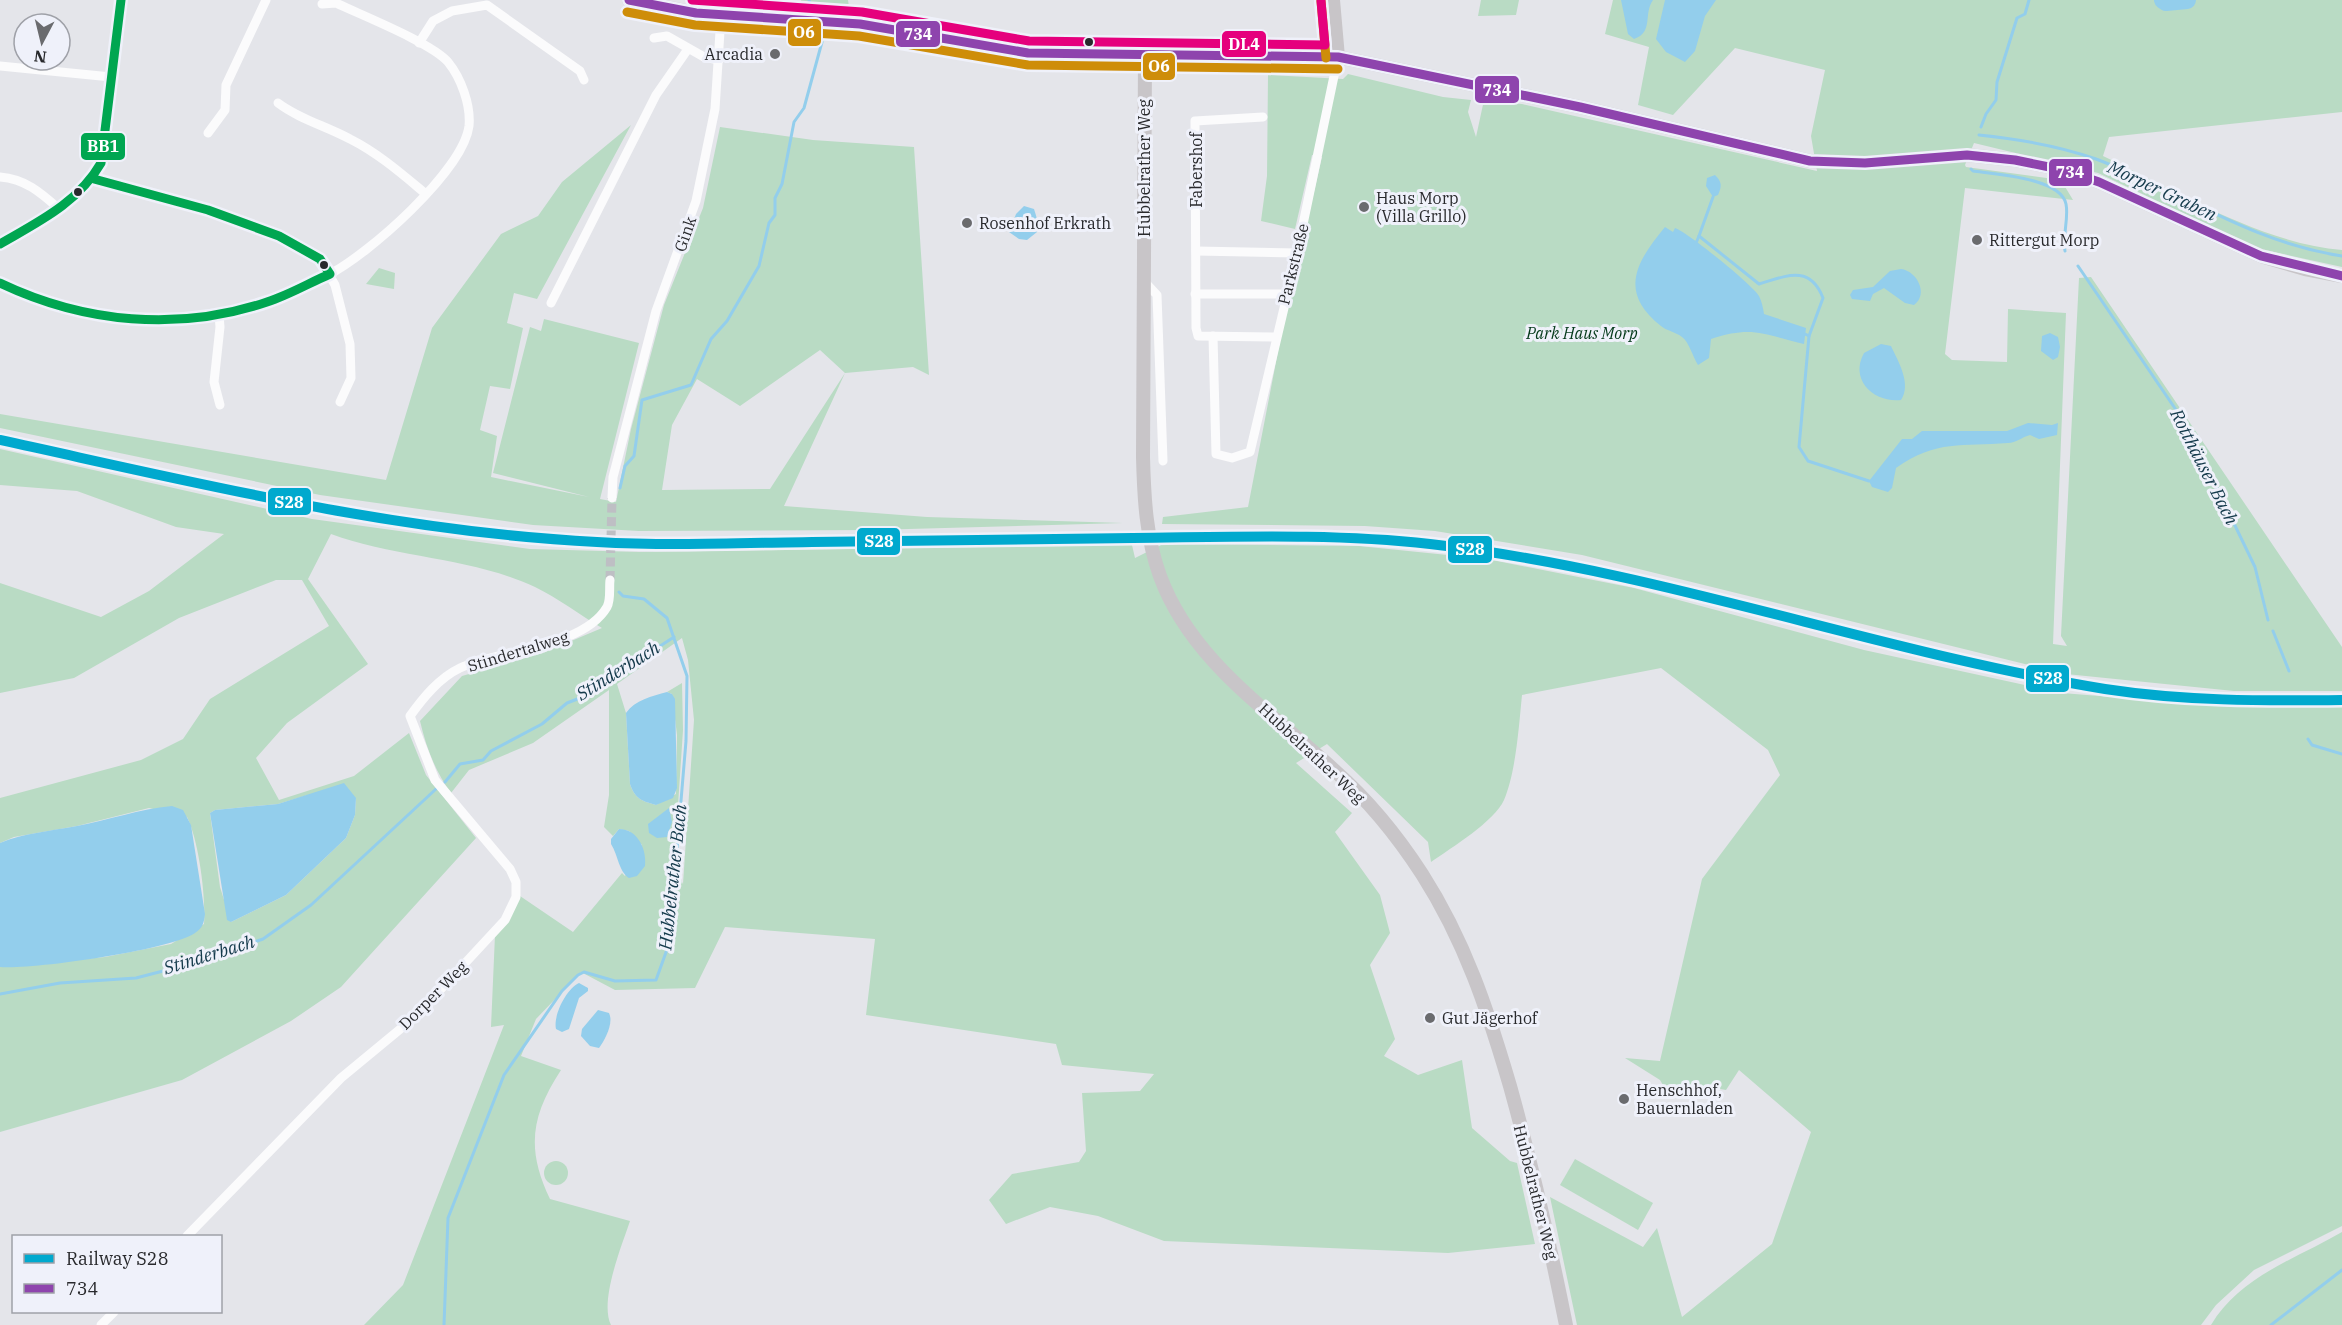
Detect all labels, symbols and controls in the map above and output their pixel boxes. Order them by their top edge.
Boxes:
north arrow [12,12,72,72]
line badge: O6 [787,18,822,47]
line badge: 734 [895,20,941,48]
text: O6 [793,22,815,42]
text: 734 [904,24,933,44]
line badge: DL4 [1221,30,1267,58]
text: DL4 [1228,34,1260,54]
unlabelled marker [1083,36,1095,48]
place label: Arcadia [704,44,763,64]
text: N [33,46,48,68]
marker: Arcadia [768,47,782,61]
line badge: O6 [1142,52,1176,81]
text: O6 [1148,56,1170,76]
line badge: 734 [1474,75,1520,104]
text: 734 [1483,80,1512,100]
street label: Hubbelrather Weg [1134,99,1154,237]
street label: Fabershof [1186,131,1206,208]
line badge: BB1 [80,132,126,161]
text: BB1 [87,136,119,156]
water label: Morper Graben [2103,155,2221,226]
line badge: 734 [2048,158,2093,187]
text: 734 [2056,162,2085,182]
unlabelled marker [72,186,84,198]
place label: Haus Morp (Villa Grillo) [1376,188,1467,226]
marker: Haus Morp (Villa Grillo) [1357,200,1371,214]
street label: Gink [670,213,701,254]
place label: Rosenhof Erkrath [979,213,1111,233]
marker: Rosenhof Erkrath [960,216,974,230]
street label: Parkstraße [1273,221,1313,307]
place label: Rittergut Morp [1989,230,2100,250]
marker: Rittergut Morp [1970,233,1984,247]
unlabelled marker [318,259,330,271]
park label: Park Haus Morp [1525,323,1638,343]
water label: Rotthäuser Bach [2165,404,2244,529]
line badge: S28 [267,487,312,516]
text: S28 [274,492,304,512]
line badge: S28 [856,527,901,556]
text: S28 [864,531,894,551]
line badge: S28 [1447,535,1493,564]
text: S28 [1455,539,1485,559]
street label: Stindertalweg [465,626,571,676]
water label: Stinderbach [571,636,664,706]
line badge: S28 [2025,664,2070,693]
text: S28 [2033,668,2063,688]
street label: Hubbelrather Weg [1255,699,1369,808]
water label: Hubbelrather Bach [653,803,692,952]
water label: Stinderbach [159,930,257,980]
street label: Dorper Weg [395,956,472,1033]
place label: Gut Jägerhof [1442,1008,1539,1028]
marker: Gut Jägerhof [1423,1011,1437,1025]
place label: Henschhof, Bauernladen [1636,1080,1733,1118]
marker: Henschhof, Bauernladen [1617,1092,1631,1106]
street label: Hubbelrather Weg [1510,1123,1562,1262]
legend [12,1235,222,1313]
text: Railway S28 [66,1247,168,1270]
text: 734 [66,1277,98,1300]

